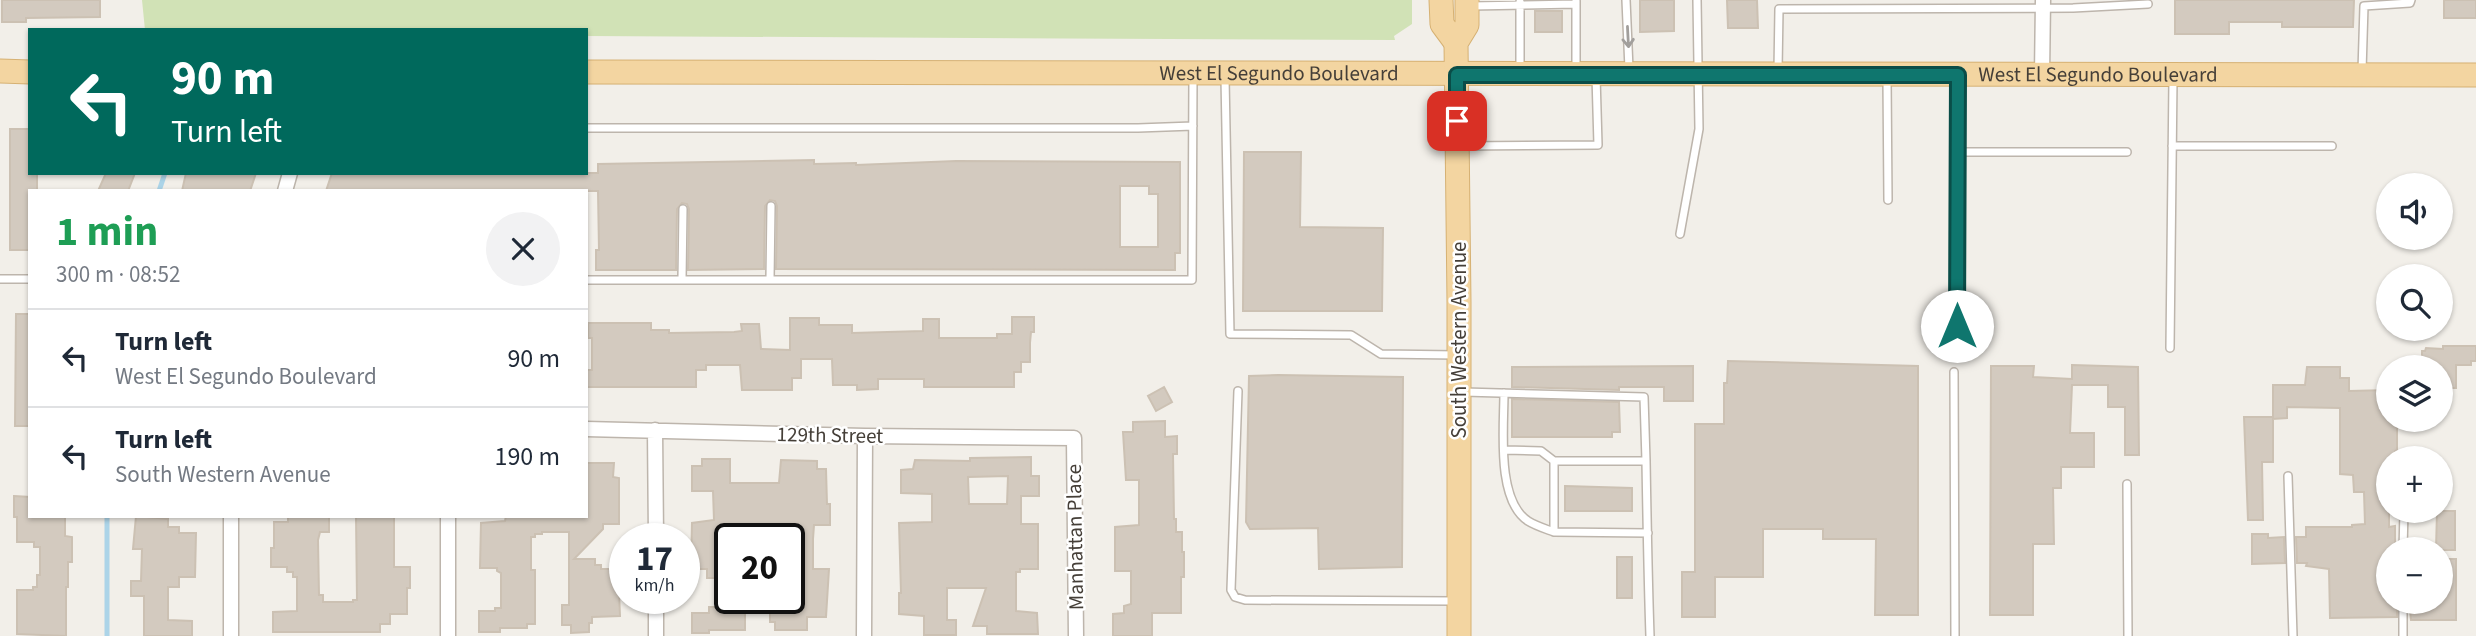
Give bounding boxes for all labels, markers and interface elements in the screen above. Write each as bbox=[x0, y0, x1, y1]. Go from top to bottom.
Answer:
one-way arrow bbox=[1621, 26, 1634, 49]
text: 90 m bbox=[171, 44, 275, 114]
icon: left bbox=[56, 56, 147, 147]
street label: West El Segundo Boulevard bbox=[1159, 58, 1399, 88]
street label: West El Segundo Boulevard bbox=[1978, 59, 2218, 90]
pin bbox=[1427, 91, 1487, 151]
icon: arrive bbox=[1438, 102, 1476, 140]
text: Turn left bbox=[171, 109, 282, 155]
map controls bbox=[2376, 173, 2453, 614]
button: sound bbox=[2376, 173, 2453, 250]
text: 1 min bbox=[56, 202, 158, 262]
button: close bbox=[486, 212, 560, 286]
street label: South Western Avenue bbox=[1444, 242, 1474, 438]
text: 300 m · 08:52 bbox=[56, 258, 180, 291]
button: search bbox=[2376, 264, 2453, 341]
position arrow bbox=[1920, 289, 1994, 363]
text: Turn left bbox=[115, 323, 212, 360]
icon: left bbox=[56, 339, 94, 377]
text: 90 m bbox=[507, 340, 560, 377]
button: layers bbox=[2376, 355, 2453, 432]
text: West El Segundo Boulevard bbox=[115, 360, 377, 393]
street label: 129th Street bbox=[776, 419, 884, 451]
text: Turn left bbox=[115, 421, 212, 458]
icon: left bbox=[56, 437, 94, 475]
text: 190 m bbox=[494, 438, 560, 475]
button: + bbox=[2376, 446, 2453, 523]
text: South Western Avenue bbox=[115, 458, 331, 491]
street label: Manhattan Place bbox=[1059, 464, 1091, 610]
speed limit sign: 20 bbox=[714, 523, 805, 614]
text: 17 bbox=[636, 534, 673, 584]
button: − bbox=[2376, 537, 2453, 614]
text: km/h bbox=[635, 573, 674, 598]

